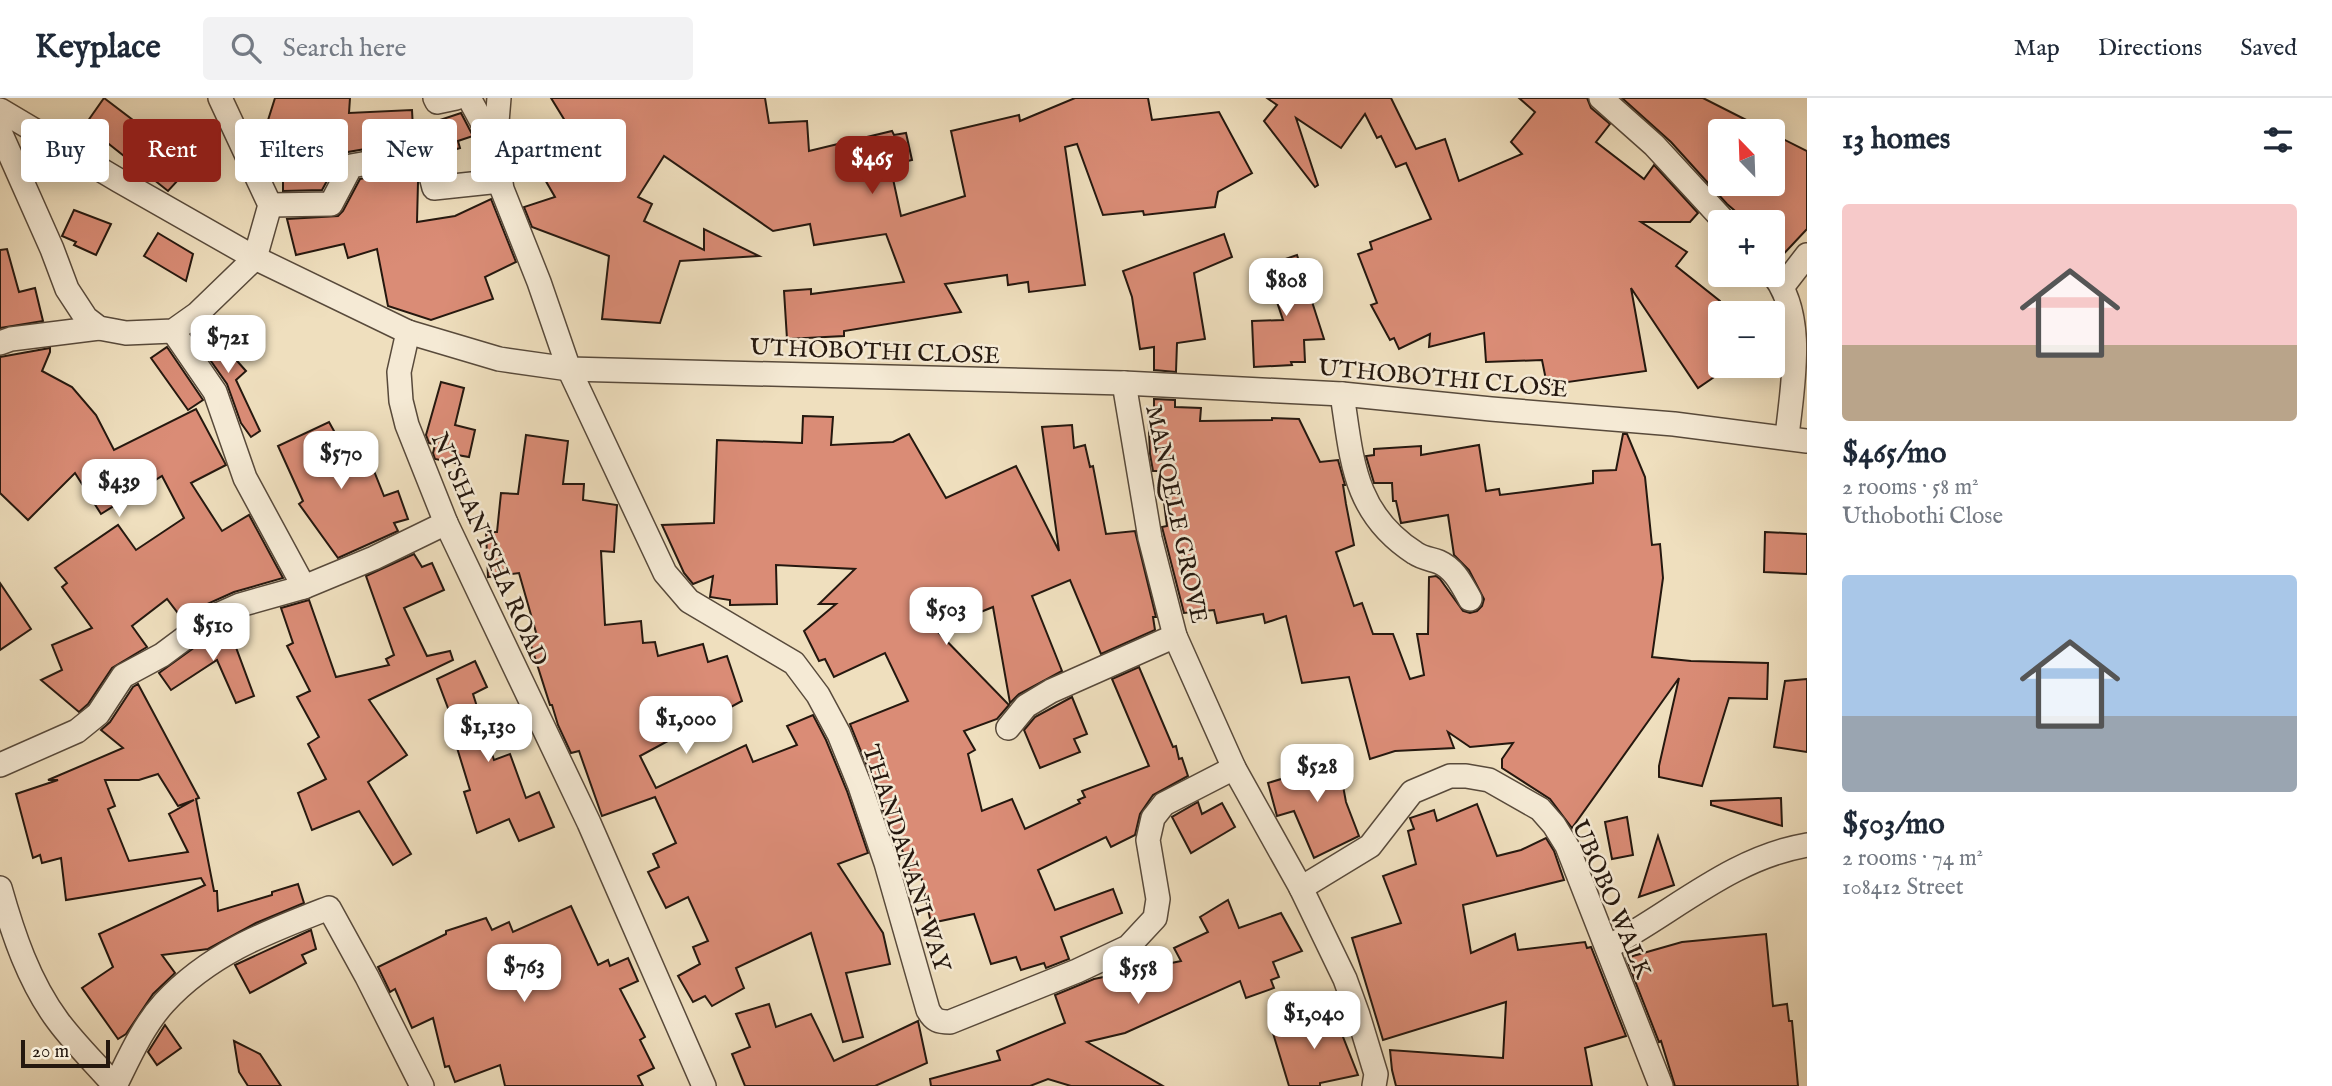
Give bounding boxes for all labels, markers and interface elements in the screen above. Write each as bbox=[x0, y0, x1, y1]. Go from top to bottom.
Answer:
search box bbox=[203, 17, 693, 80]
text: Keyplace bbox=[35, 27, 161, 69]
icon: search bbox=[227, 29, 265, 67]
text: Search here bbox=[283, 32, 407, 65]
text: Map bbox=[2014, 33, 2060, 64]
text: Directions bbox=[2098, 33, 2202, 64]
text: Saved bbox=[2240, 33, 2297, 64]
chip: Buy bbox=[21, 119, 109, 182]
chip: Rent bbox=[123, 119, 221, 182]
chip: Filters bbox=[235, 119, 348, 182]
chip: New bbox=[362, 119, 457, 182]
chip: Apartment bbox=[471, 119, 626, 182]
north arrow bbox=[1708, 119, 1785, 196]
map controls bbox=[1708, 119, 1785, 378]
text: 13 homes bbox=[1842, 121, 1950, 159]
icon: filters bbox=[2259, 121, 2297, 159]
pin: $465 bbox=[831, 136, 913, 196]
text: $465 bbox=[851, 144, 893, 173]
button: + bbox=[1708, 210, 1785, 287]
icon: home bbox=[2007, 250, 2133, 376]
pin: $808 bbox=[1245, 258, 1327, 318]
text: $808 bbox=[1265, 266, 1307, 295]
button: − bbox=[1708, 301, 1785, 378]
pin: $721 bbox=[187, 316, 269, 375]
text: $721 bbox=[207, 323, 249, 352]
street label: UTHOBOTHI CLOSE bbox=[749, 333, 1001, 372]
street label: UTHOBOTHI CLOSE bbox=[1317, 353, 1569, 406]
street label: MANQELE GROVE bbox=[1137, 402, 1214, 626]
street label: NTSHANTSHA ROAD bbox=[423, 428, 554, 671]
pin: $570 bbox=[300, 432, 382, 491]
text: $465/mo bbox=[1842, 435, 1946, 473]
text: $570 bbox=[319, 439, 363, 468]
pin: $439 bbox=[78, 460, 160, 519]
text: $439 bbox=[98, 467, 140, 496]
text: 2 rooms · 58 m² bbox=[1842, 473, 1979, 502]
text: Uthobothi Close bbox=[1842, 502, 2003, 531]
pin: $503 bbox=[905, 588, 987, 647]
text: $503 bbox=[926, 595, 966, 624]
pin: $510 bbox=[172, 603, 254, 663]
text: $510 bbox=[193, 611, 233, 640]
icon: home bbox=[2007, 621, 2133, 747]
pin: $1,000 bbox=[629, 696, 743, 756]
pin: $1,130 bbox=[431, 704, 545, 764]
text: $1,000 bbox=[655, 704, 717, 733]
text: $1,130 bbox=[460, 712, 516, 741]
street label: THANDANANI WAY bbox=[854, 741, 957, 977]
pin: $528 bbox=[1276, 744, 1358, 804]
text: $528 bbox=[1297, 752, 1337, 781]
text: $503/mo bbox=[1842, 806, 1945, 844]
street label: UBOBO WALK bbox=[1563, 816, 1658, 984]
text: 2 rooms · 74 m² bbox=[1842, 844, 1983, 873]
text: 108412 Street bbox=[1842, 873, 1964, 902]
pin: $763 bbox=[483, 944, 565, 1004]
pin: $558 bbox=[1097, 946, 1179, 1006]
text: $763 bbox=[503, 952, 545, 981]
text: $558 bbox=[1119, 954, 1157, 983]
pin: $1,040 bbox=[1257, 992, 1371, 1051]
text: $1,040 bbox=[1283, 999, 1345, 1028]
scale bar bbox=[21, 1037, 110, 1069]
text: 20 m bbox=[32, 1040, 69, 1064]

